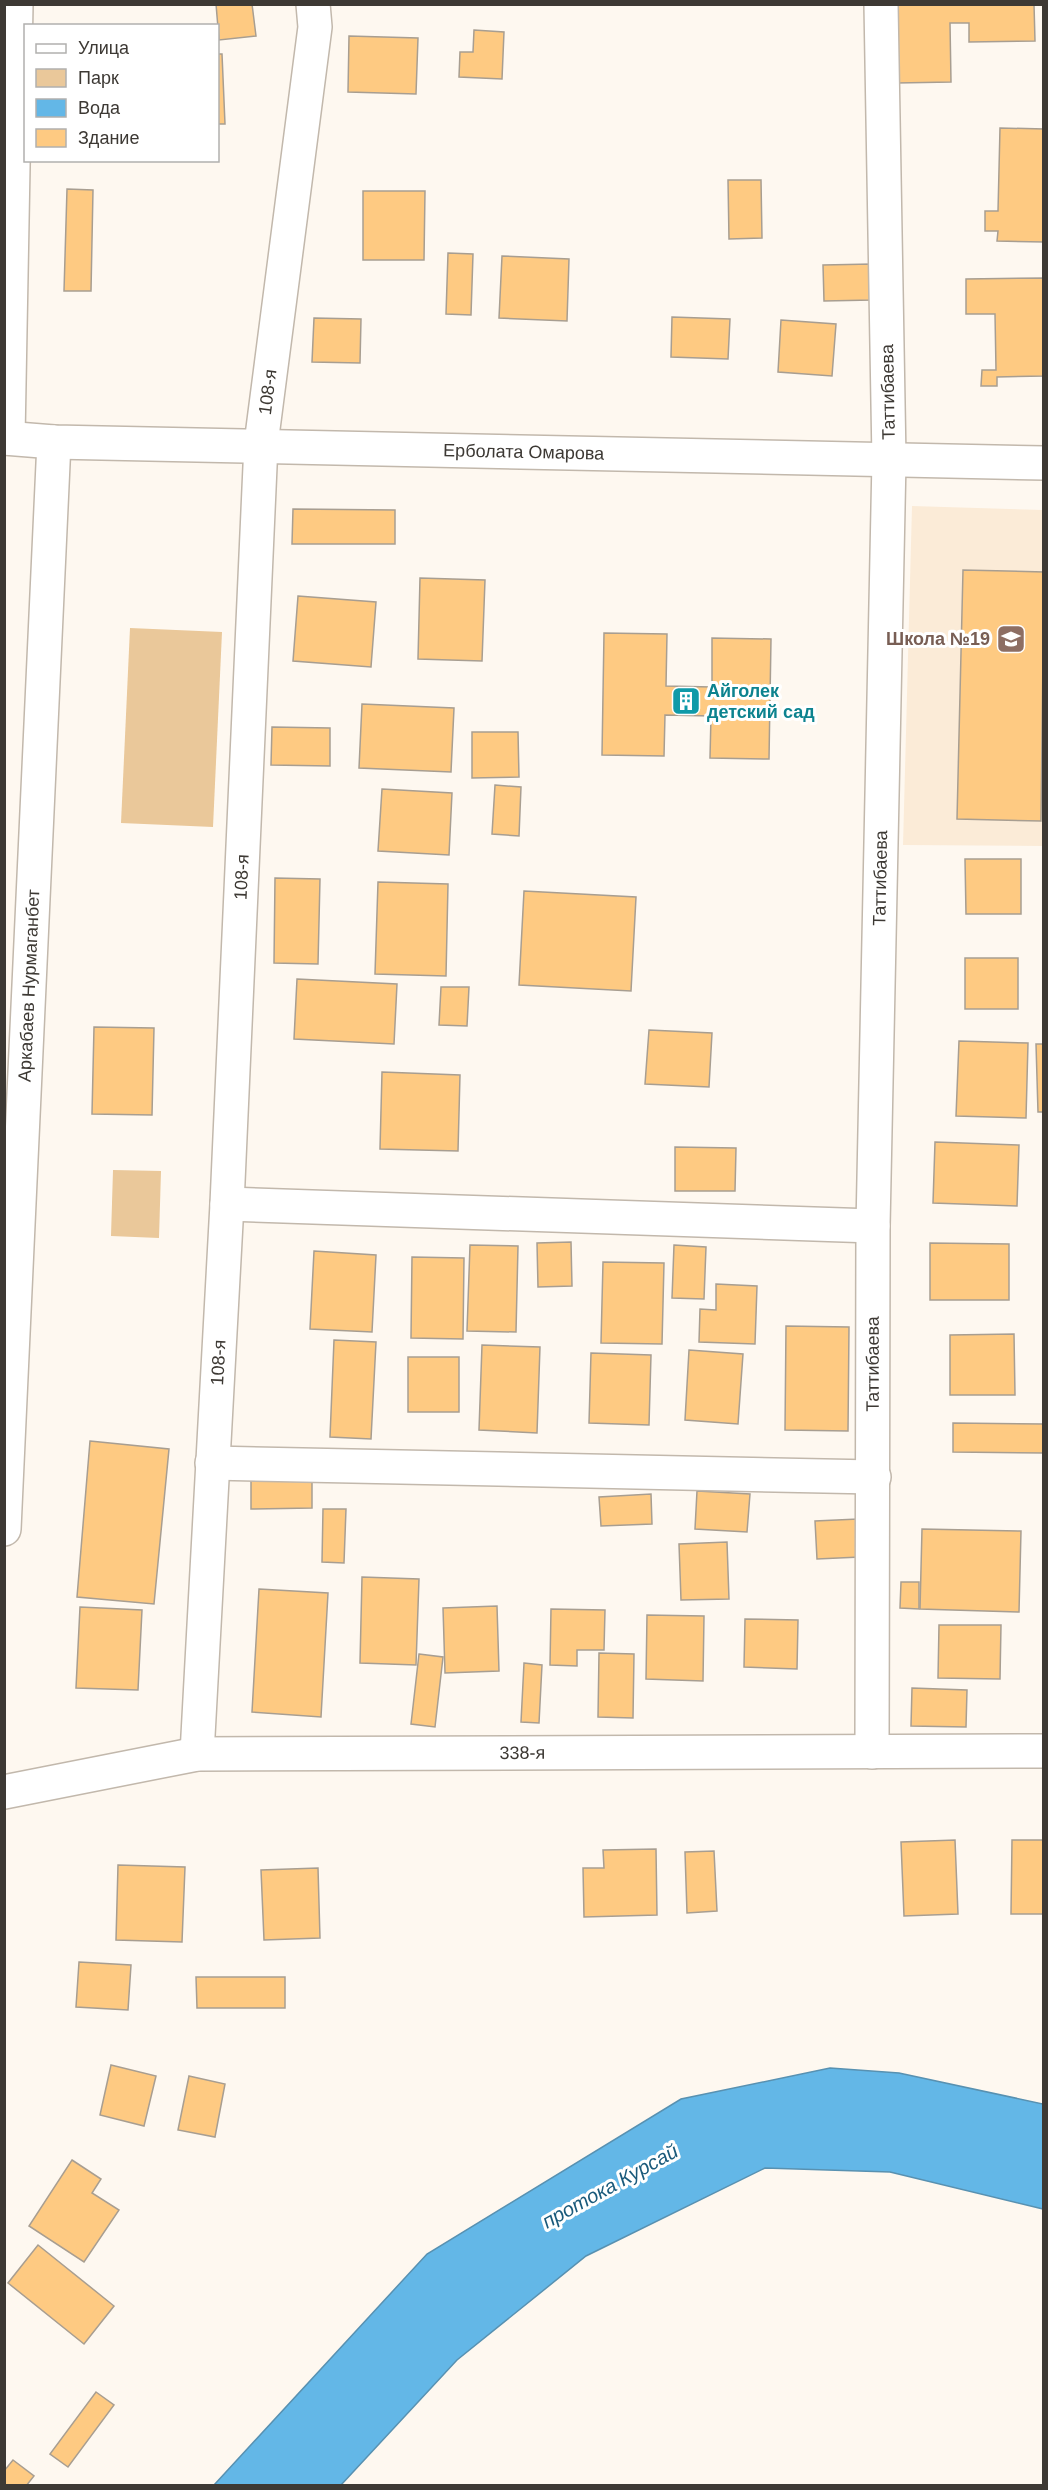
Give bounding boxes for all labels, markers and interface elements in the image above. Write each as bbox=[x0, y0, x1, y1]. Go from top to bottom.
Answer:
legend bbox=[24, 24, 219, 162]
text: Улица bbox=[78, 38, 130, 58]
text: Парк bbox=[78, 68, 119, 88]
text: Вода bbox=[78, 98, 121, 118]
text: Здание bbox=[78, 128, 139, 148]
street label: Таттибаева bbox=[877, 343, 899, 440]
street label: 108-я bbox=[255, 368, 281, 416]
street label: Ерболата Омарова bbox=[443, 440, 605, 464]
school or university icon: Школа №19 bbox=[995, 623, 1027, 655]
place label: Школа №19 bbox=[886, 629, 990, 649]
place label: Айголек детский сад bbox=[707, 681, 815, 722]
building icon: Айголек детский сад bbox=[670, 685, 702, 717]
street label: Таттибаева bbox=[869, 829, 891, 926]
street label: 108-я bbox=[231, 854, 253, 900]
street label: Аркабаев Нурмаганбет bbox=[15, 889, 43, 1082]
street label: Таттибаева bbox=[863, 1315, 883, 1412]
street label: 108-я bbox=[207, 1339, 230, 1386]
street label: 338-я bbox=[499, 1743, 545, 1763]
water label: протока Курсай bbox=[538, 2140, 682, 2232]

